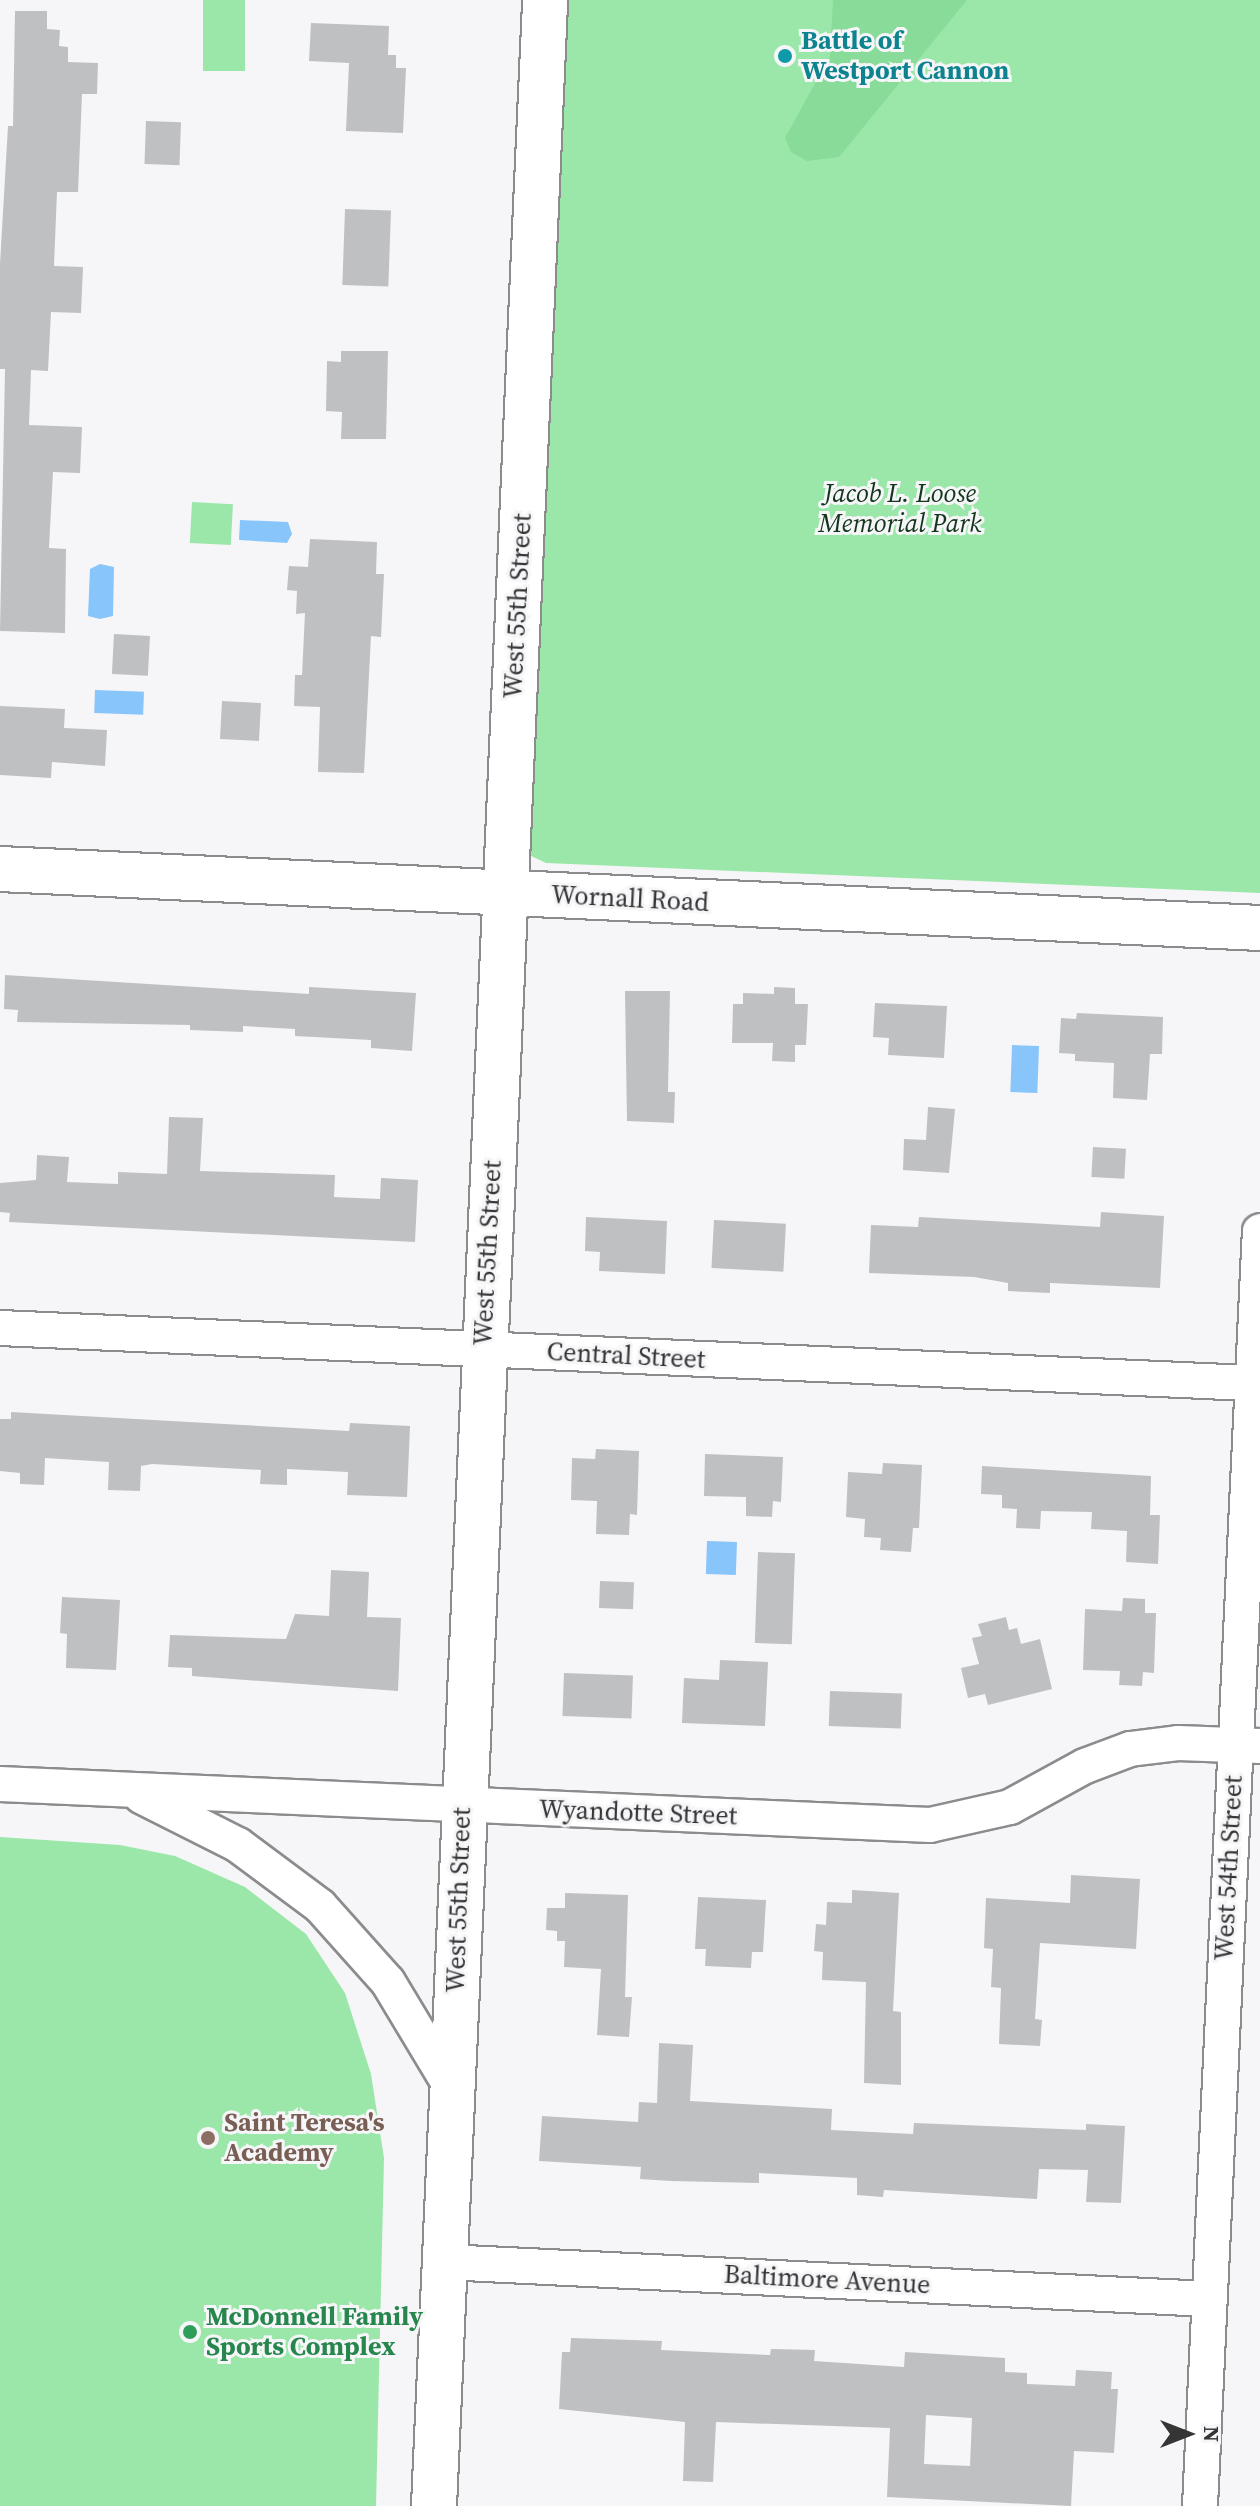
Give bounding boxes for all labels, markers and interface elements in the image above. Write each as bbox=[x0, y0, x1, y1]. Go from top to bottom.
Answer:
place label: Battle of Westport Cannon bbox=[801, 25, 1009, 86]
marker: Battle of Westport Cannon bbox=[776, 47, 794, 65]
park label: Jacob L. Loose Memorial Park bbox=[819, 478, 981, 540]
street label: West 55th Street bbox=[498, 513, 538, 699]
street label: Wornall Road bbox=[550, 879, 710, 919]
street label: West 55th Street bbox=[468, 1160, 508, 1346]
street label: Central Street bbox=[546, 1336, 706, 1376]
street label: West 54th Street bbox=[1209, 1775, 1249, 1961]
street label: Wyandotte Street bbox=[538, 1794, 738, 1832]
street label: West 55th Street bbox=[440, 1807, 478, 1993]
place label: Saint Teresa's Academy bbox=[224, 2107, 385, 2168]
marker: Saint Teresa's Academy bbox=[199, 2129, 217, 2147]
street label: Baltimore Avenue bbox=[723, 2259, 931, 2301]
place label: McDonnell Family Sports Complex bbox=[206, 2301, 423, 2362]
marker: McDonnell Family Sports Complex bbox=[181, 2323, 199, 2341]
north arrow bbox=[1148, 2394, 1228, 2474]
text: N bbox=[1197, 2426, 1227, 2442]

